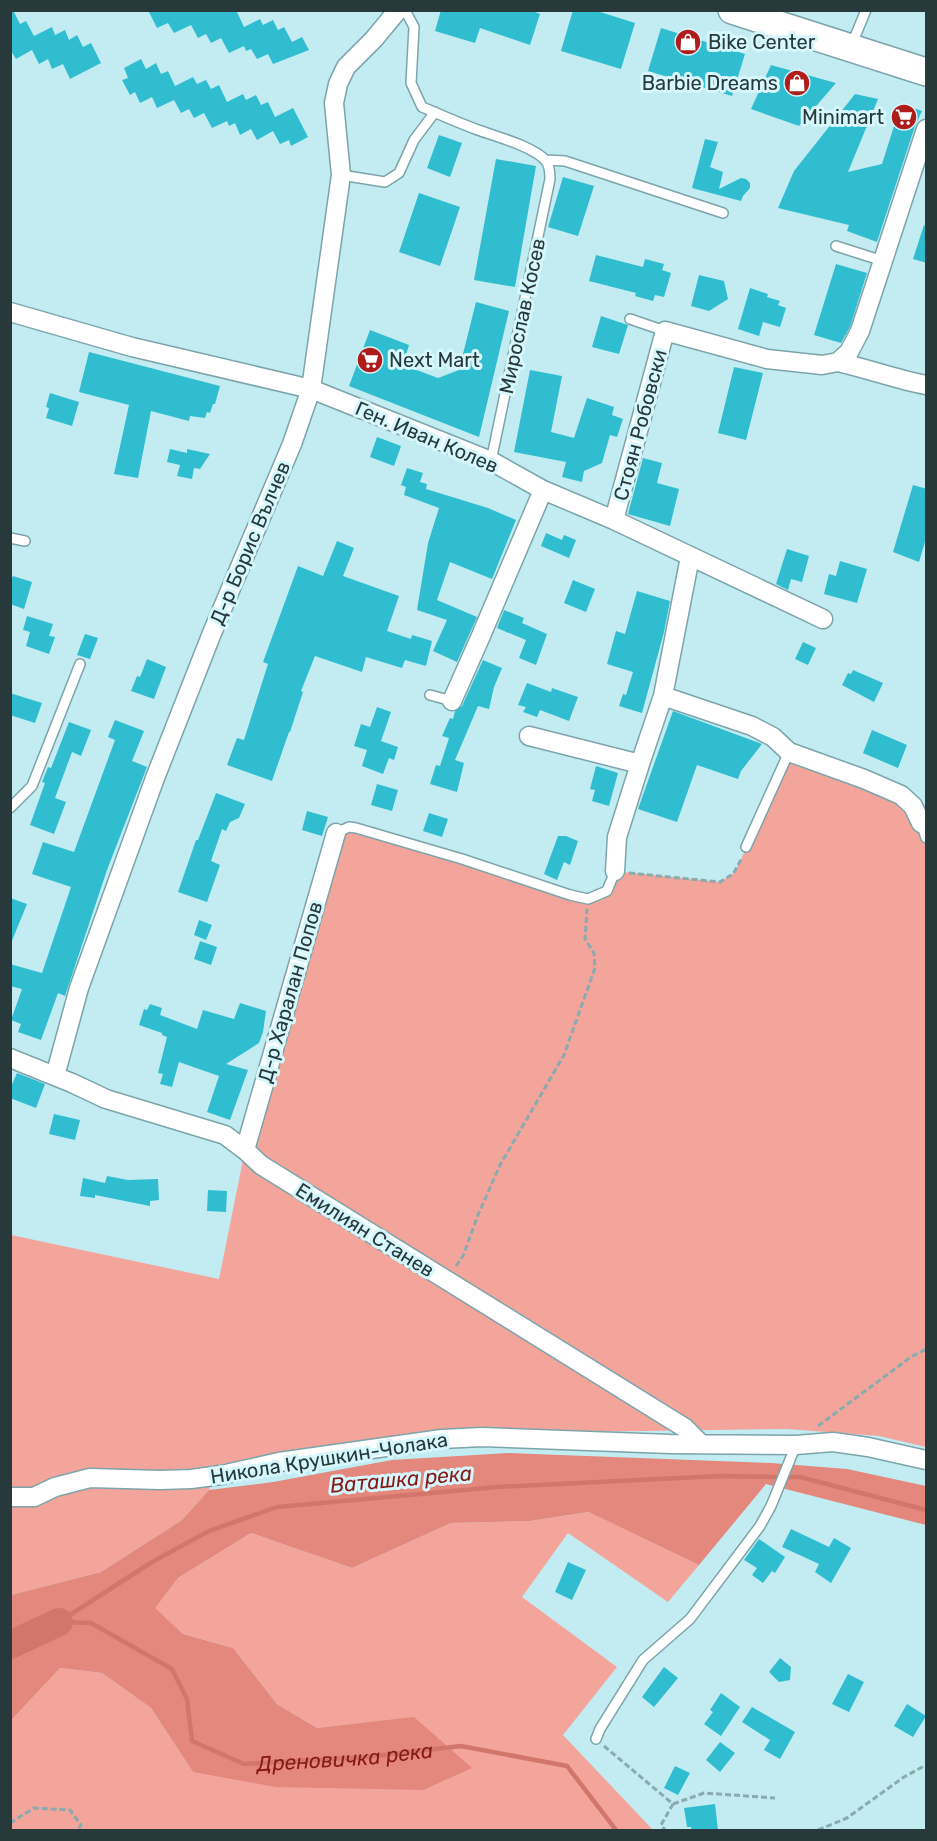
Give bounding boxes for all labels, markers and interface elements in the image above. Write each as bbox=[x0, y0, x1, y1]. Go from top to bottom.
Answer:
shop icon: Bike Center bbox=[673, 27, 703, 57]
place label: Bike Center bbox=[708, 30, 816, 54]
shop icon: Barbie Dreams bbox=[782, 68, 812, 98]
place label: Barbie Dreams bbox=[642, 71, 778, 95]
supermarket icon: Minimart bbox=[889, 102, 919, 132]
place label: Minimart bbox=[802, 105, 884, 129]
street label: Мирослав Косев bbox=[494, 236, 550, 396]
supermarket icon: Next Mart bbox=[355, 345, 385, 375]
street label: Стоян Робовски bbox=[608, 347, 672, 503]
place label: Next Mart bbox=[389, 348, 480, 372]
street label: Ген. Иван Колев bbox=[352, 396, 502, 478]
street label: Д-р Борис Вълчев bbox=[205, 458, 295, 628]
street label: Д-р Харалан Попов bbox=[253, 899, 327, 1085]
street label: Емилиян Станев bbox=[291, 1178, 439, 1282]
street label: Никола Крушкин-Чолака bbox=[209, 1427, 449, 1489]
water label: Ваташка река bbox=[329, 1460, 473, 1498]
water label: Дреновичка река bbox=[254, 1737, 434, 1776]

